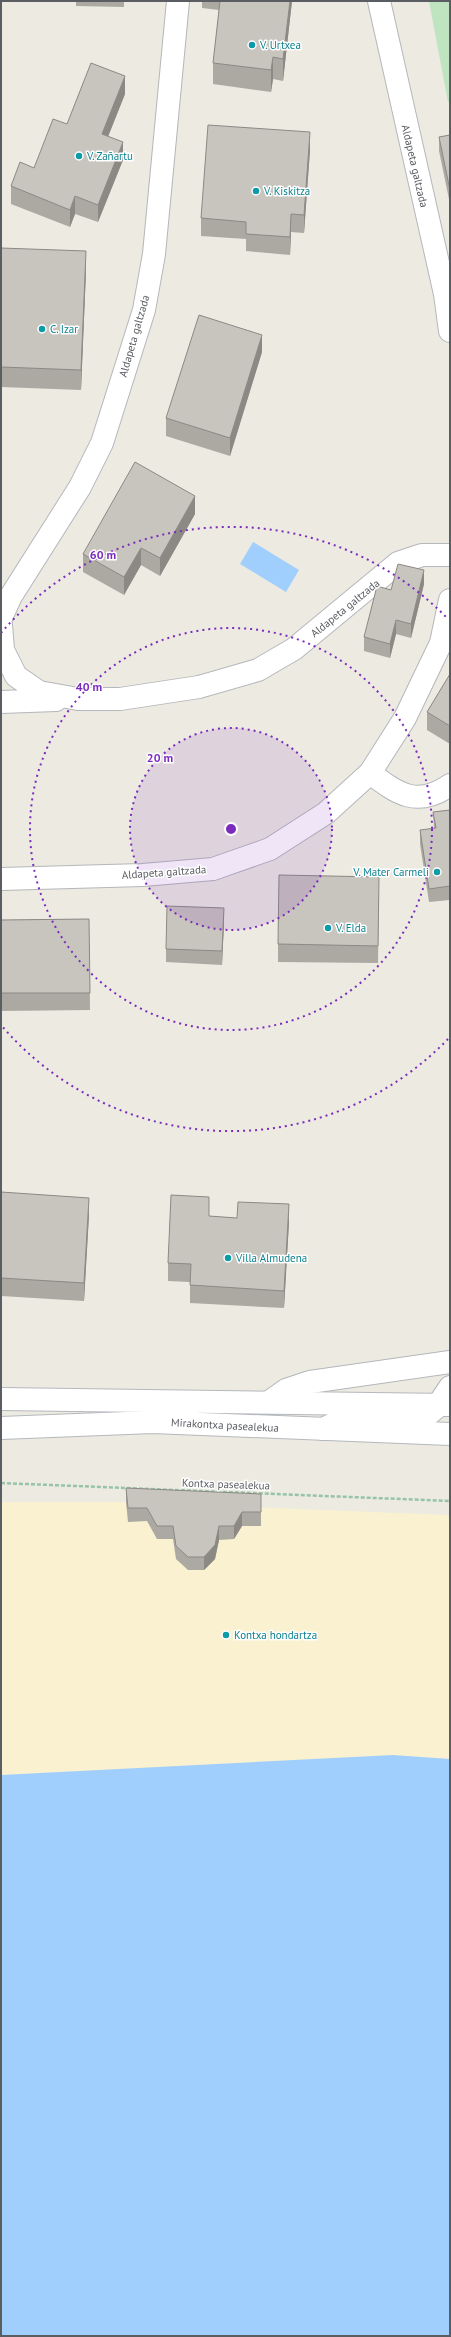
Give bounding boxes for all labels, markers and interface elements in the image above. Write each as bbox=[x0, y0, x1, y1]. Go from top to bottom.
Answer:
place label: V. Urtxea bbox=[259, 38, 301, 52]
marker: V. Urtxea bbox=[247, 40, 257, 50]
street label: Aldapeta galtzada bbox=[399, 123, 431, 209]
place label: V. Zañartu bbox=[86, 149, 133, 163]
marker: V. Zañartu bbox=[74, 151, 84, 161]
place label: V. Kiskitza bbox=[263, 184, 310, 198]
marker: V. Kiskitza bbox=[251, 186, 261, 196]
street label: Aldapeta galtzada bbox=[116, 293, 152, 379]
place label: C. Izar bbox=[50, 322, 78, 336]
marker: C. Izar bbox=[37, 324, 47, 334]
text: 60 m bbox=[90, 547, 116, 562]
street label: Aldapeta galtzada bbox=[308, 576, 382, 640]
text: 40 m bbox=[76, 679, 102, 694]
text: 20 m bbox=[147, 750, 173, 765]
centre of rings bbox=[224, 822, 238, 836]
street label: Aldapeta galtzada bbox=[121, 862, 207, 882]
place label: V. Mater Carmeli bbox=[352, 865, 429, 879]
marker: V. Mater Carmeli bbox=[432, 867, 442, 877]
place label: V. Elda bbox=[335, 921, 366, 935]
marker: V. Elda bbox=[323, 923, 333, 933]
place label: Villa Almudena bbox=[235, 1251, 307, 1265]
marker: Villa Almudena bbox=[223, 1253, 233, 1263]
street label: Mirakontxa pasealekua bbox=[171, 1415, 279, 1435]
street label: Kontxa pasealekua bbox=[182, 1475, 270, 1493]
place label: Kontxa hondartza bbox=[234, 1628, 317, 1642]
marker: Kontxa hondartza bbox=[221, 1630, 231, 1640]

